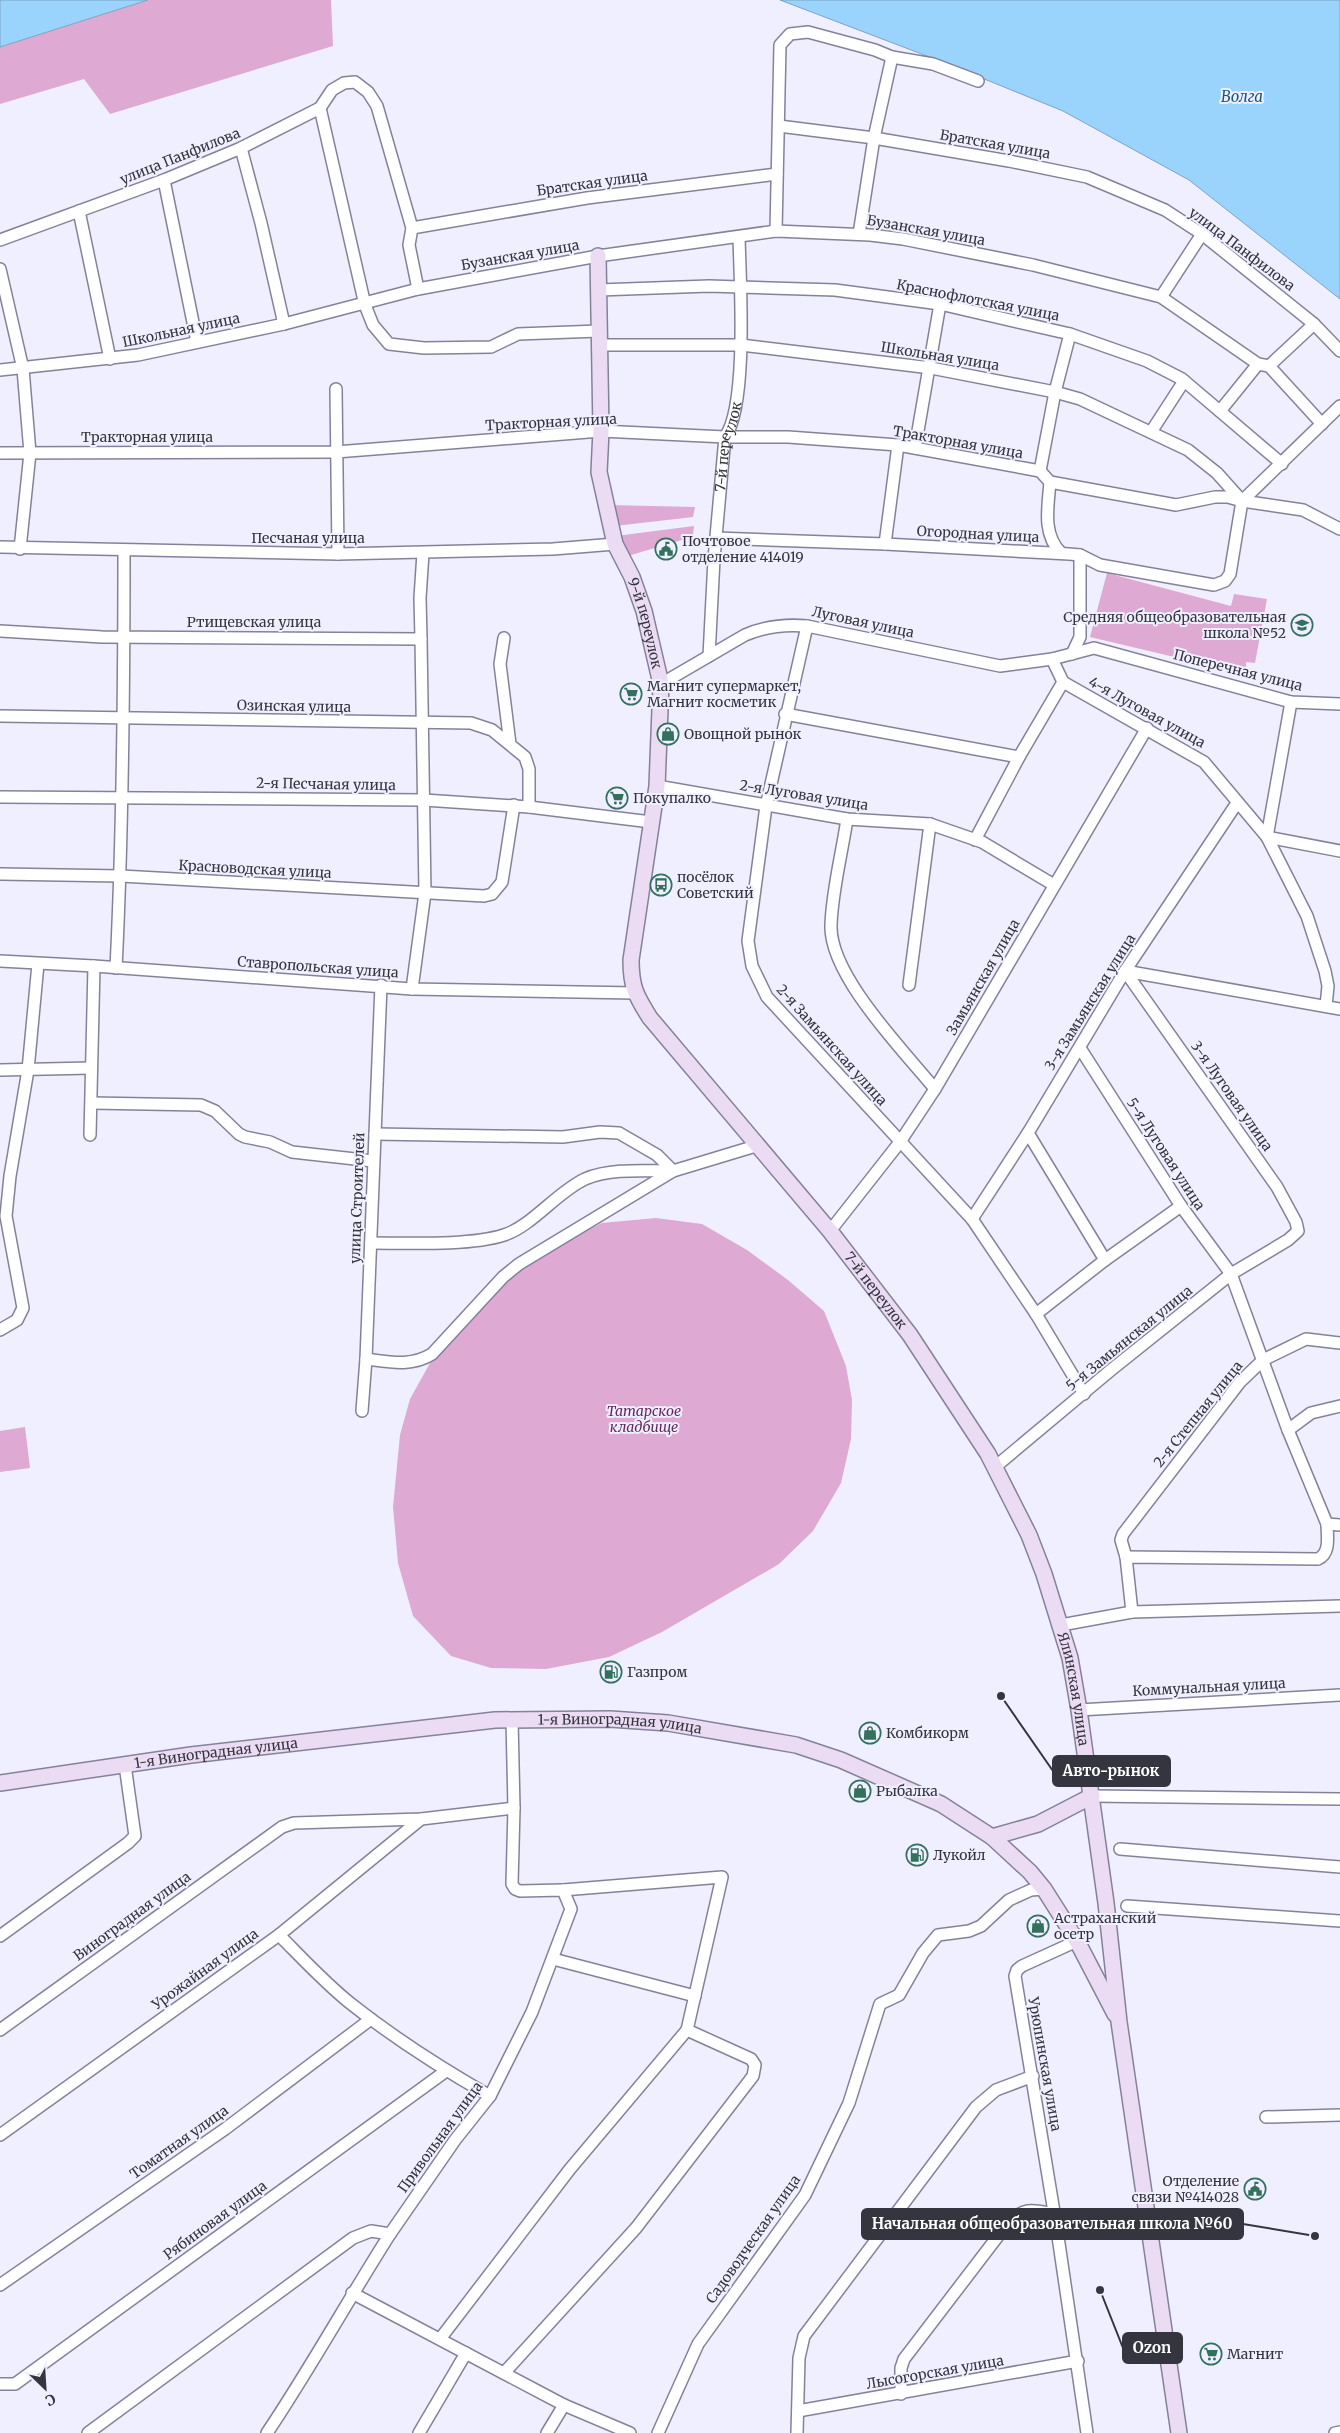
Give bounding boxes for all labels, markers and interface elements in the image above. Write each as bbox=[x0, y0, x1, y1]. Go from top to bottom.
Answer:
water label: Волга bbox=[1221, 87, 1263, 106]
street label: улица Панфилова bbox=[117, 123, 243, 188]
street label: Братская улица bbox=[938, 125, 1052, 163]
street label: Братская улица bbox=[535, 166, 649, 200]
street label: улица Панфилова bbox=[1185, 203, 1299, 295]
street label: Бузанская улица bbox=[865, 211, 987, 249]
street label: Бузанская улица bbox=[459, 236, 581, 274]
street label: Краснофлотская улица bbox=[895, 275, 1062, 325]
street label: Школьная улица bbox=[121, 309, 242, 351]
street label: Школьная улица bbox=[879, 338, 1001, 374]
street label: 7-й переулок bbox=[711, 400, 745, 493]
street label: Тракторная улица bbox=[485, 410, 618, 434]
street label: Тракторная улица bbox=[892, 422, 1025, 462]
street label: Тракторная улица bbox=[81, 428, 213, 446]
street label: Огородная улица bbox=[916, 522, 1040, 546]
street label: Песчаная улица bbox=[251, 529, 365, 547]
place label: Почтовое отделение 414019 bbox=[682, 532, 804, 566]
public building icon: Почтовое отделение 414019 bbox=[654, 537, 678, 561]
street label: 9-й переулок bbox=[624, 575, 666, 671]
street label: Луговая улица bbox=[810, 602, 916, 642]
place label: Средняя общеобразовательная школа №52 bbox=[1063, 608, 1286, 642]
street label: Ртищевская улица bbox=[187, 613, 322, 631]
school or university icon: Средняя общеобразовательная школа №52 bbox=[1290, 613, 1314, 637]
street label: Поперечная улица bbox=[1172, 645, 1305, 695]
street label: 4-я Луговая улица bbox=[1085, 672, 1209, 752]
place label: Магнит супермаркет, Магнит косметик bbox=[647, 677, 801, 711]
supermarket icon: Магнит супермаркет, Магнит косметик bbox=[619, 682, 643, 706]
street label: Озинская улица bbox=[237, 696, 352, 716]
shop icon: Овощной рынок bbox=[656, 722, 680, 746]
place label: Овощной рынок bbox=[684, 725, 802, 743]
street label: 2-я Песчаная улица bbox=[256, 774, 396, 794]
street label: 2-я Луговая улица bbox=[738, 776, 870, 814]
supermarket icon: Покупалко bbox=[605, 786, 629, 810]
place label: Покупалко bbox=[633, 789, 711, 807]
street label: Красноводская улица bbox=[178, 856, 333, 882]
place label: посёлок Советский bbox=[677, 868, 754, 902]
bus stop icon: посёлок Советский bbox=[649, 873, 673, 897]
street label: Замьянская улица bbox=[942, 915, 1024, 1038]
street label: 3-я Замьянская улица bbox=[1041, 930, 1140, 1073]
street label: Ставропольская улица bbox=[237, 952, 400, 982]
street label: 2-я Замьянская улица bbox=[773, 981, 892, 1110]
street label: 3-я Луговая улица bbox=[1187, 1038, 1277, 1155]
street label: 5-я Луговая улица bbox=[1123, 1094, 1209, 1214]
street label: улица Строителей bbox=[346, 1132, 368, 1264]
street label: 7-й переулок bbox=[840, 1248, 911, 1333]
street label: 5-я Замьянская улица bbox=[1062, 1281, 1196, 1395]
street label: 2-я Степная улица bbox=[1150, 1357, 1247, 1471]
park label: Татарское кладбище bbox=[607, 1402, 681, 1436]
street label: Ялинская улица bbox=[1053, 1630, 1093, 1747]
fuel station icon: Газпром bbox=[599, 1660, 623, 1684]
place label: Газпром bbox=[627, 1663, 688, 1681]
street label: Коммунальная улица bbox=[1132, 1674, 1287, 1700]
street label: 1-я Виноградная улица bbox=[538, 1710, 704, 1738]
shop icon: Комбикорм bbox=[858, 1721, 882, 1745]
place label: Комбикорм bbox=[886, 1724, 970, 1742]
street label: 1-я Виноградная улица bbox=[133, 1734, 299, 1772]
callout: Авто-рынок bbox=[1053, 1756, 1170, 1786]
text: Авто-рынок bbox=[1061, 1761, 1160, 1780]
shop icon: Рыбалка bbox=[848, 1779, 872, 1803]
place label: Рыбалка bbox=[876, 1782, 938, 1800]
fuel station icon: Лукойл bbox=[905, 1843, 929, 1867]
place label: Лукойл bbox=[933, 1846, 986, 1864]
street label: Виноградная улица bbox=[70, 1867, 195, 1965]
place label: Астраханский осетр bbox=[1053, 1909, 1157, 1943]
shop icon: Астраханский осетр bbox=[1026, 1914, 1050, 1938]
street label: Урожайная улица bbox=[148, 1924, 262, 2014]
street label: Урюпинская улица bbox=[1024, 1994, 1066, 2133]
street label: Привольная улица bbox=[394, 2077, 487, 2196]
street label: Томатная улица bbox=[126, 2101, 232, 2183]
street label: Садоводческая улица bbox=[702, 2171, 804, 2307]
place label: Отделение связи №414028 bbox=[1132, 2172, 1239, 2206]
street label: Рябиновая улица bbox=[160, 2176, 271, 2264]
public building icon: Отделение связи №414028 bbox=[1243, 2177, 1267, 2201]
callout: Начальная общеобразовательная школа №60 bbox=[862, 2209, 1243, 2239]
text: Начальная общеобразовательная школа №60 bbox=[872, 2214, 1232, 2233]
callout: Ozon bbox=[1123, 2333, 1182, 2363]
text: Ozon bbox=[1133, 2338, 1171, 2357]
supermarket icon: Магнит bbox=[1199, 2342, 1223, 2366]
place label: Магнит bbox=[1227, 2345, 1284, 2363]
street label: Лысогорская улица bbox=[865, 2351, 1006, 2393]
north arrow bbox=[20, 2363, 70, 2413]
text: С bbox=[42, 2390, 59, 2410]

